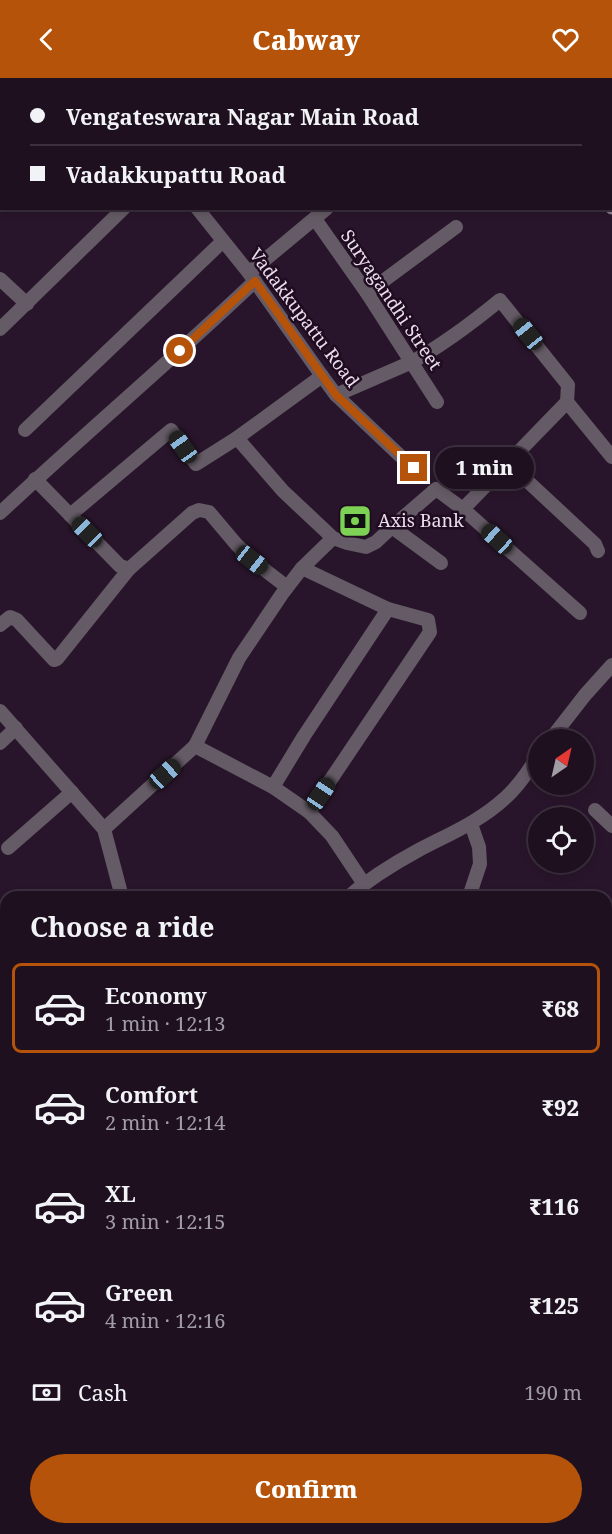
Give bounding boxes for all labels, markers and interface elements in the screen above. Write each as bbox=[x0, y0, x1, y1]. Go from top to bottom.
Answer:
text: Cabway bbox=[252, 21, 360, 58]
icon: back bbox=[30, 23, 63, 56]
icon: heart bbox=[549, 23, 582, 56]
text: Vengateswara Nagar Main Road bbox=[66, 101, 419, 131]
text: Vadakkupattu Road bbox=[66, 159, 286, 189]
street label: Suryagandhi Street bbox=[336, 225, 448, 374]
street label: Vadakkupattu Road bbox=[245, 243, 365, 392]
car bbox=[510, 314, 546, 354]
route start bbox=[166, 337, 193, 364]
car bbox=[165, 427, 201, 467]
callout: 1 min bbox=[435, 447, 534, 489]
route end bbox=[400, 454, 427, 481]
text: 1 min bbox=[456, 454, 513, 481]
bank icon: Axis Bank bbox=[337, 503, 373, 539]
place label: Axis Bank bbox=[378, 508, 464, 532]
car bbox=[68, 513, 106, 551]
car bbox=[478, 520, 516, 558]
car bbox=[232, 542, 272, 578]
north arrow bbox=[528, 729, 594, 795]
map controls bbox=[528, 729, 594, 873]
car bbox=[146, 755, 184, 793]
car bbox=[303, 774, 339, 814]
button: locate bbox=[528, 807, 594, 873]
text: Choose a ride bbox=[30, 908, 215, 945]
text: Economy bbox=[105, 980, 207, 1010]
icon: car bbox=[33, 981, 87, 1035]
text: ₹68 bbox=[542, 993, 579, 1023]
text: 1 min · 12:13 bbox=[105, 1010, 225, 1037]
text: Comfort bbox=[105, 1079, 198, 1109]
icon: car bbox=[33, 1080, 87, 1134]
text: ₹92 bbox=[542, 1092, 579, 1122]
text: 2 min · 12:14 bbox=[105, 1109, 225, 1136]
text: XL bbox=[105, 1178, 136, 1208]
icon: car bbox=[33, 1179, 87, 1233]
text: ₹116 bbox=[529, 1191, 579, 1221]
text: 3 min · 12:15 bbox=[105, 1208, 225, 1235]
text: Green bbox=[105, 1277, 173, 1307]
icon: car bbox=[33, 1278, 87, 1332]
text: ₹125 bbox=[529, 1290, 579, 1320]
text: 4 min · 12:16 bbox=[105, 1307, 225, 1334]
icon: cash bbox=[30, 1376, 63, 1409]
text: Cash bbox=[78, 1377, 128, 1407]
text: 190 m bbox=[524, 1379, 582, 1406]
button: Confirm bbox=[30, 1454, 582, 1523]

